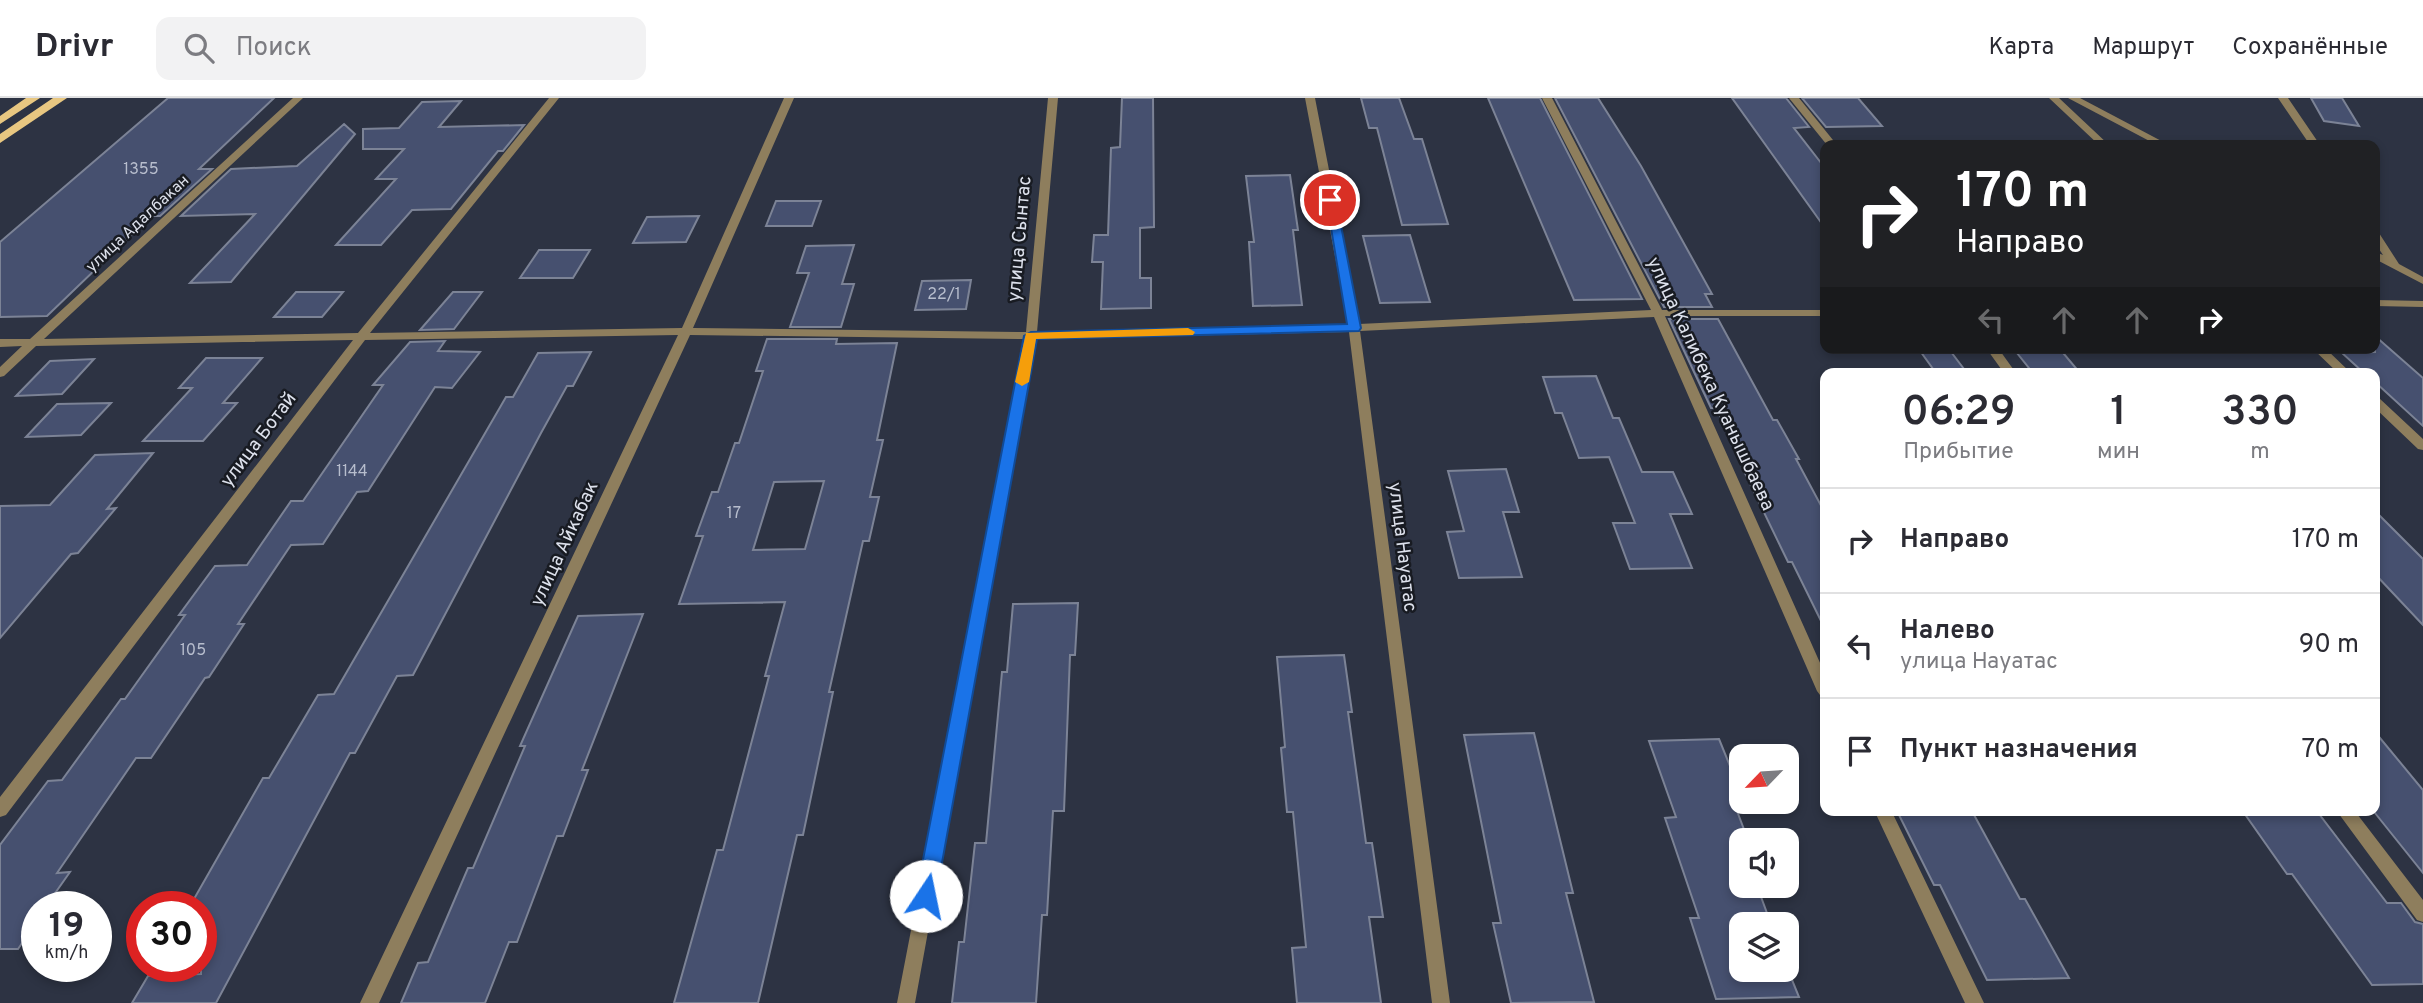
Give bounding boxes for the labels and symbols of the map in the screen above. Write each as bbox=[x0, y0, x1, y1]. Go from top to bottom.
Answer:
house number: 1355 bbox=[123, 160, 159, 180]
pin bbox=[1300, 170, 1360, 230]
street label: улица Адалбакан bbox=[82, 171, 194, 277]
street label: улица Сынтас bbox=[1003, 175, 1037, 303]
street label: улица Калибека Куанышбаева bbox=[1641, 253, 1779, 515]
house number: 22/1 bbox=[927, 285, 961, 305]
street label: улица Ботай bbox=[216, 388, 302, 492]
house number: 1144 bbox=[336, 462, 368, 482]
street label: улица Айкабак bbox=[526, 477, 605, 610]
street label: улица Науатас bbox=[1382, 481, 1422, 613]
house number: 17 bbox=[727, 504, 741, 524]
house number: 105 bbox=[180, 641, 206, 661]
north arrow bbox=[1729, 744, 1799, 814]
position arrow bbox=[889, 859, 963, 933]
speed limit sign: 30 bbox=[126, 891, 217, 982]

